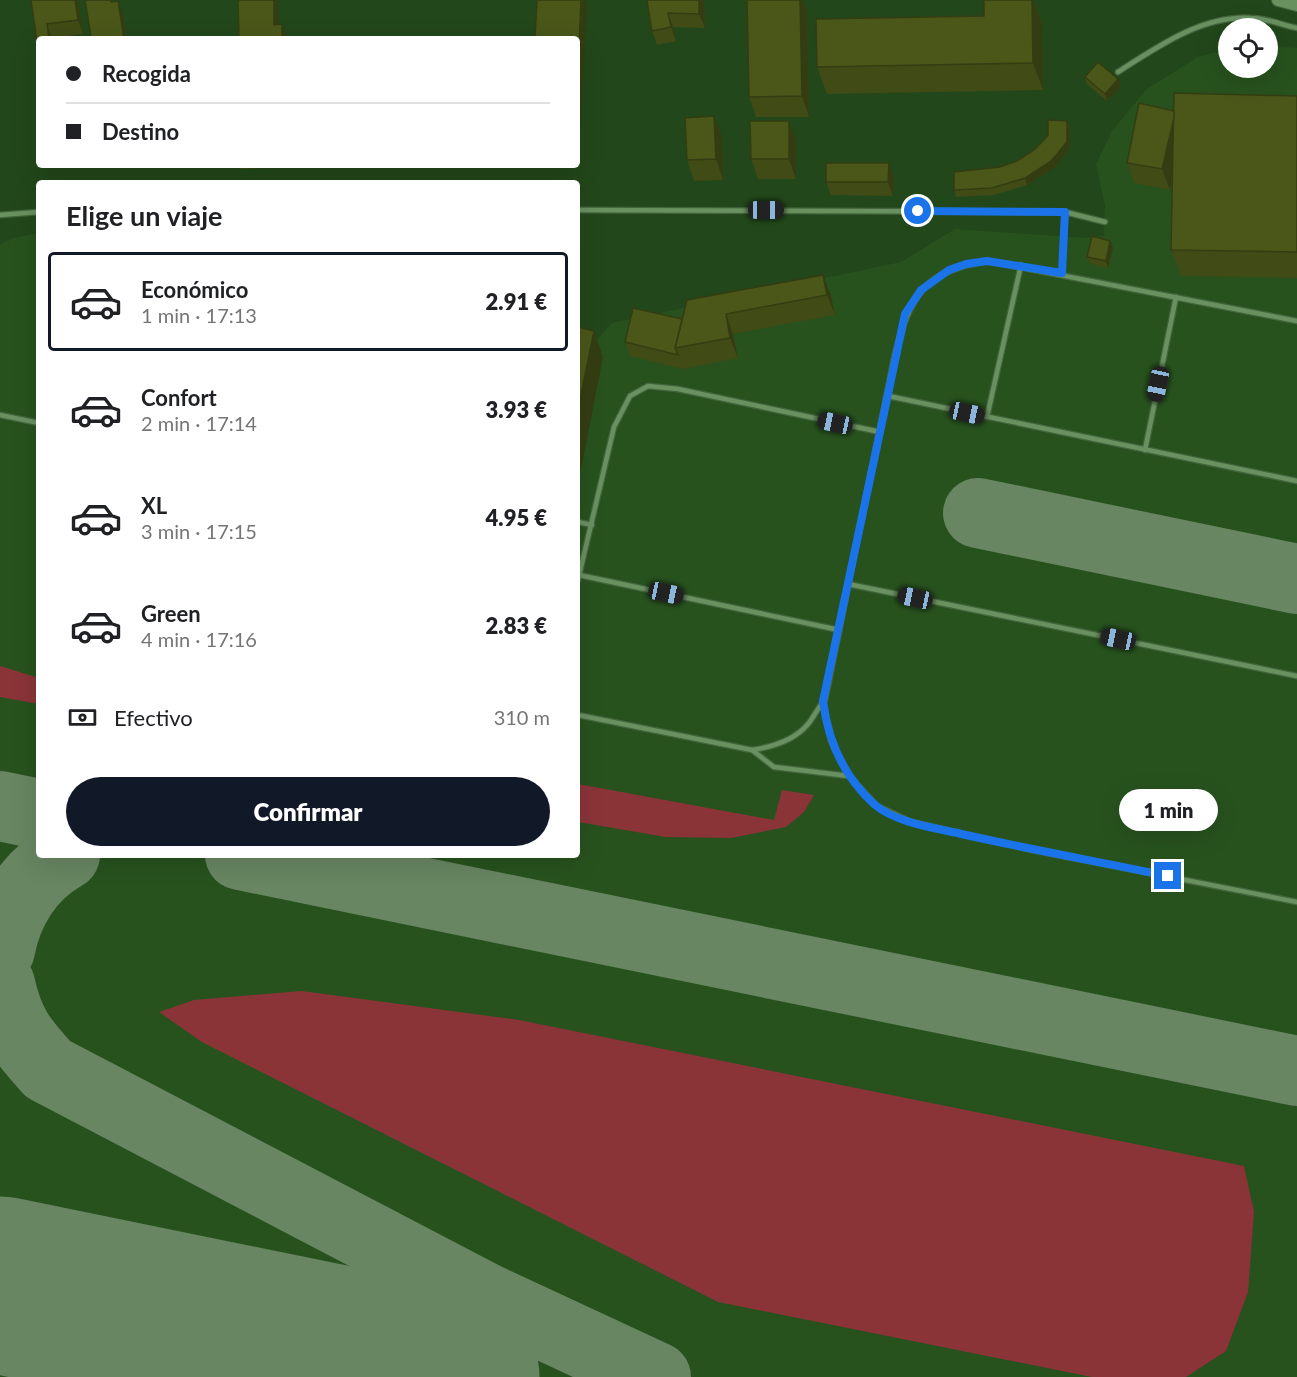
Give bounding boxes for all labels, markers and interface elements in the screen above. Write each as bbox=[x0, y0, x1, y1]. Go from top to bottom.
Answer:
map controls bbox=[1218, 18, 1278, 78]
button: locate bbox=[1218, 18, 1278, 78]
text: Recogida bbox=[102, 60, 191, 87]
text: Destino bbox=[102, 118, 179, 145]
route start bbox=[904, 197, 931, 224]
text: Elige un viaje bbox=[66, 199, 223, 232]
car bbox=[748, 201, 784, 219]
icon: car bbox=[69, 275, 123, 329]
text: Económico bbox=[141, 276, 248, 303]
text: 2.91 € bbox=[486, 288, 547, 315]
text: 1 min · 17:13 bbox=[141, 303, 257, 327]
car bbox=[1145, 365, 1171, 403]
icon: car bbox=[69, 383, 123, 437]
text: Confort bbox=[141, 384, 217, 411]
text: 3.93 € bbox=[486, 396, 547, 423]
car bbox=[948, 400, 986, 426]
car bbox=[816, 410, 854, 436]
text: 2 min · 17:14 bbox=[141, 411, 257, 435]
icon: car bbox=[69, 491, 123, 545]
text: XL bbox=[141, 492, 167, 519]
text: 4.95 € bbox=[486, 504, 547, 531]
text: 3 min · 17:15 bbox=[141, 519, 257, 543]
car bbox=[647, 580, 685, 606]
car bbox=[896, 585, 934, 611]
icon: car bbox=[69, 599, 123, 653]
text: Green bbox=[141, 600, 201, 627]
text: 2.83 € bbox=[486, 612, 547, 639]
car bbox=[1099, 626, 1137, 652]
text: 4 min · 17:16 bbox=[141, 627, 257, 651]
icon: cash bbox=[66, 701, 99, 734]
text: Efectivo bbox=[114, 704, 193, 731]
text: 310 m bbox=[494, 705, 550, 729]
button: Confirmar bbox=[66, 777, 550, 846]
callout: 1 min bbox=[1118, 789, 1218, 831]
text: 1 min bbox=[1144, 798, 1193, 822]
route end bbox=[1154, 862, 1181, 889]

